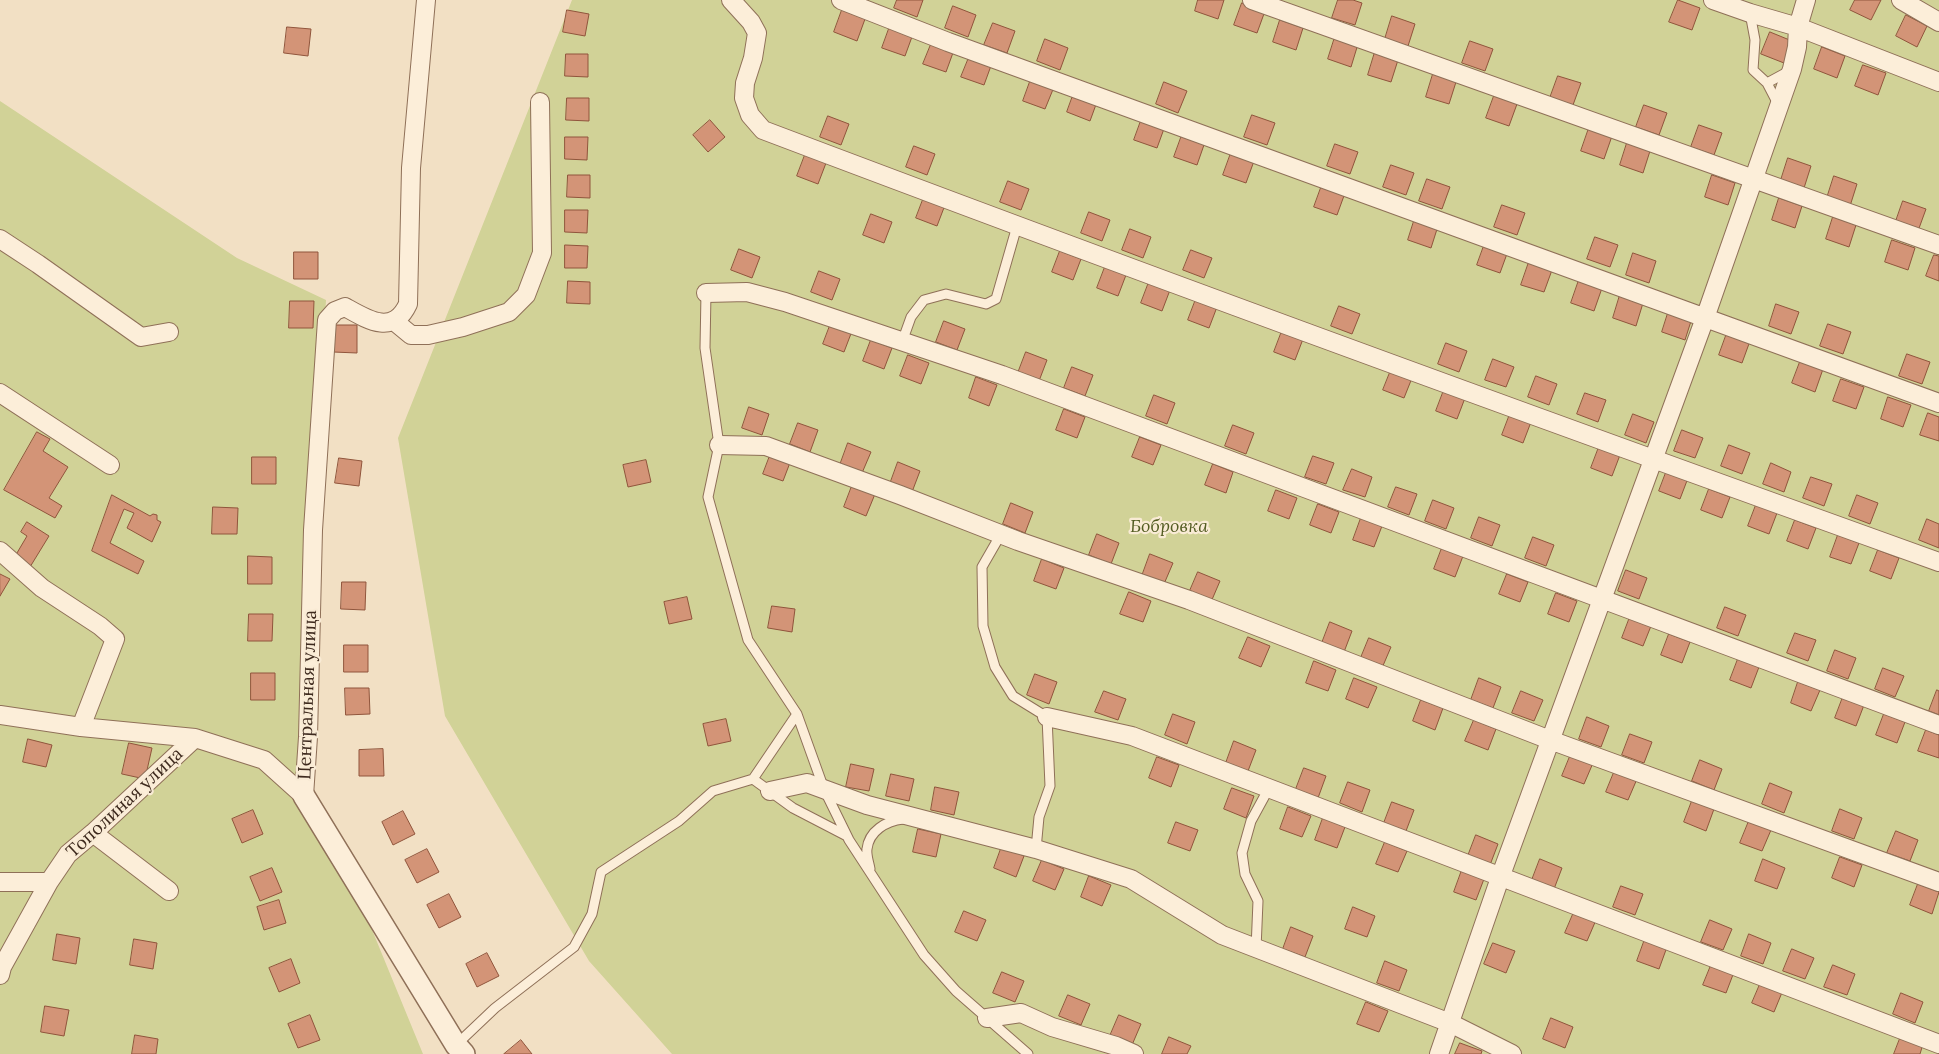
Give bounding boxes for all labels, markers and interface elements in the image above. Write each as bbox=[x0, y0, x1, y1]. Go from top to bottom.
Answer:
park label: Бобровка bbox=[1130, 516, 1208, 538]
street label: Центральная улица bbox=[294, 610, 322, 780]
street label: Тополиная улица bbox=[62, 743, 188, 863]

